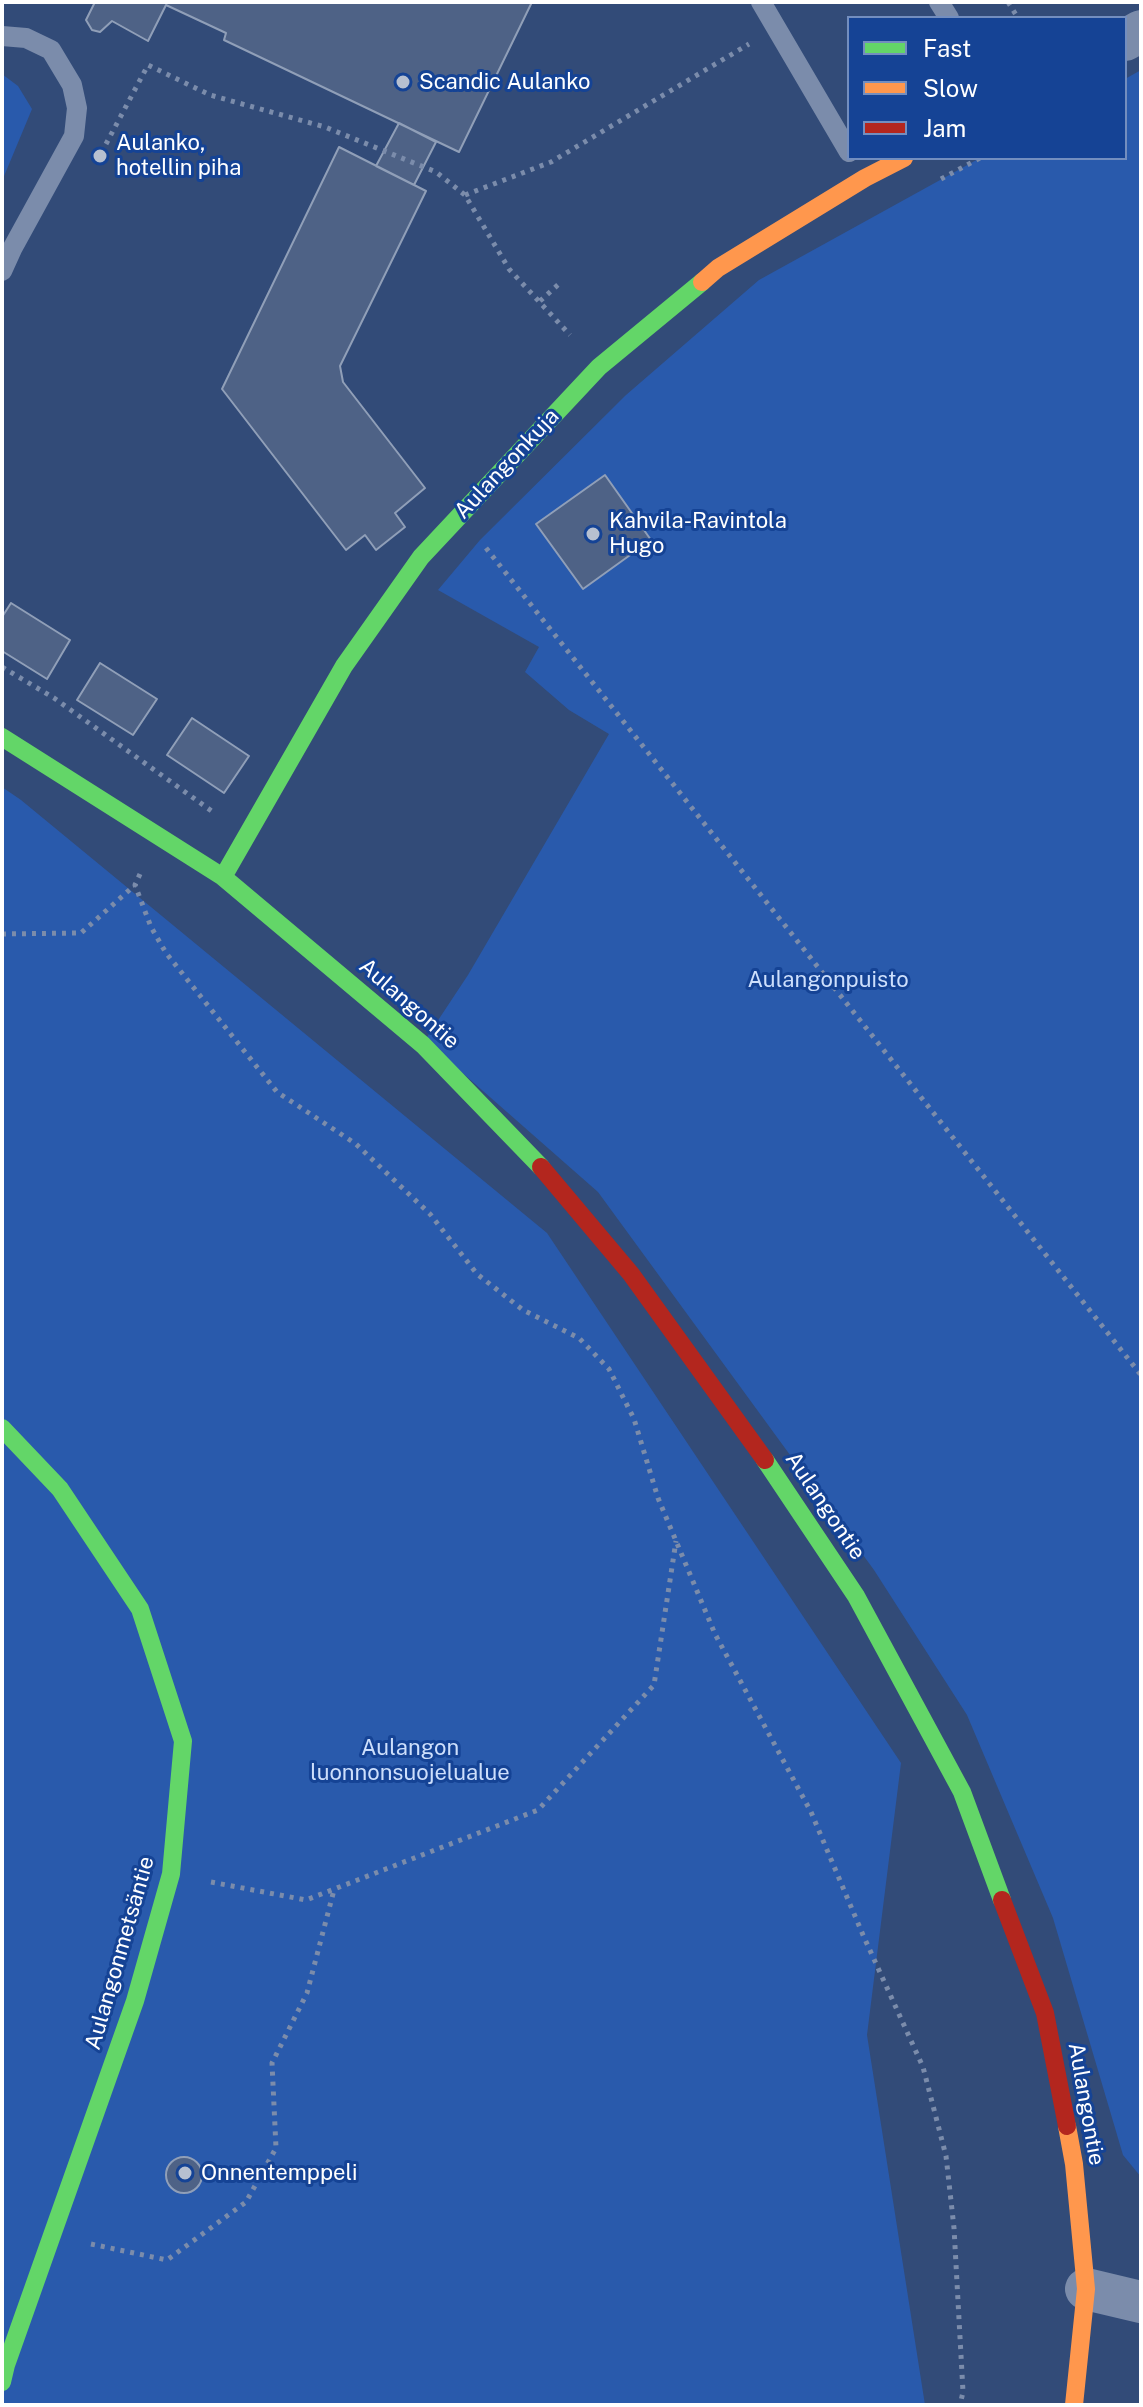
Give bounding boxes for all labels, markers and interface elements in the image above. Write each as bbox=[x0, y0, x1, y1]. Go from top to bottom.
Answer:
legend bbox=[847, 16, 1127, 160]
text: Fast bbox=[923, 34, 971, 62]
place label: Scandic Aulanko bbox=[419, 69, 590, 95]
marker: Scandic Aulanko bbox=[394, 73, 412, 91]
text: Slow bbox=[923, 74, 978, 102]
text: Jam bbox=[923, 114, 966, 142]
place label: Aulanko, hotellin piha bbox=[116, 130, 241, 182]
marker: Aulanko, hotellin piha bbox=[91, 147, 109, 165]
street label: Aulangonkuja bbox=[449, 403, 565, 525]
place label: Kahvila-Ravintola Hugo bbox=[609, 508, 787, 560]
marker: Kahvila-Ravintola Hugo bbox=[584, 525, 602, 543]
street label: Aulangontie bbox=[353, 953, 465, 1055]
park label: Aulangonpuisto bbox=[747, 967, 909, 993]
street label: Aulangontie bbox=[779, 1447, 871, 1565]
park label: Aulangon luonnonsuojelualue bbox=[310, 1735, 510, 1786]
street label: Aulangonmetsäntie bbox=[80, 1853, 160, 2053]
street label: Aulangontie bbox=[1062, 2041, 1110, 2167]
place label: Onnentemppeli bbox=[201, 2160, 357, 2186]
marker: Onnentemppeli bbox=[176, 2164, 194, 2182]

